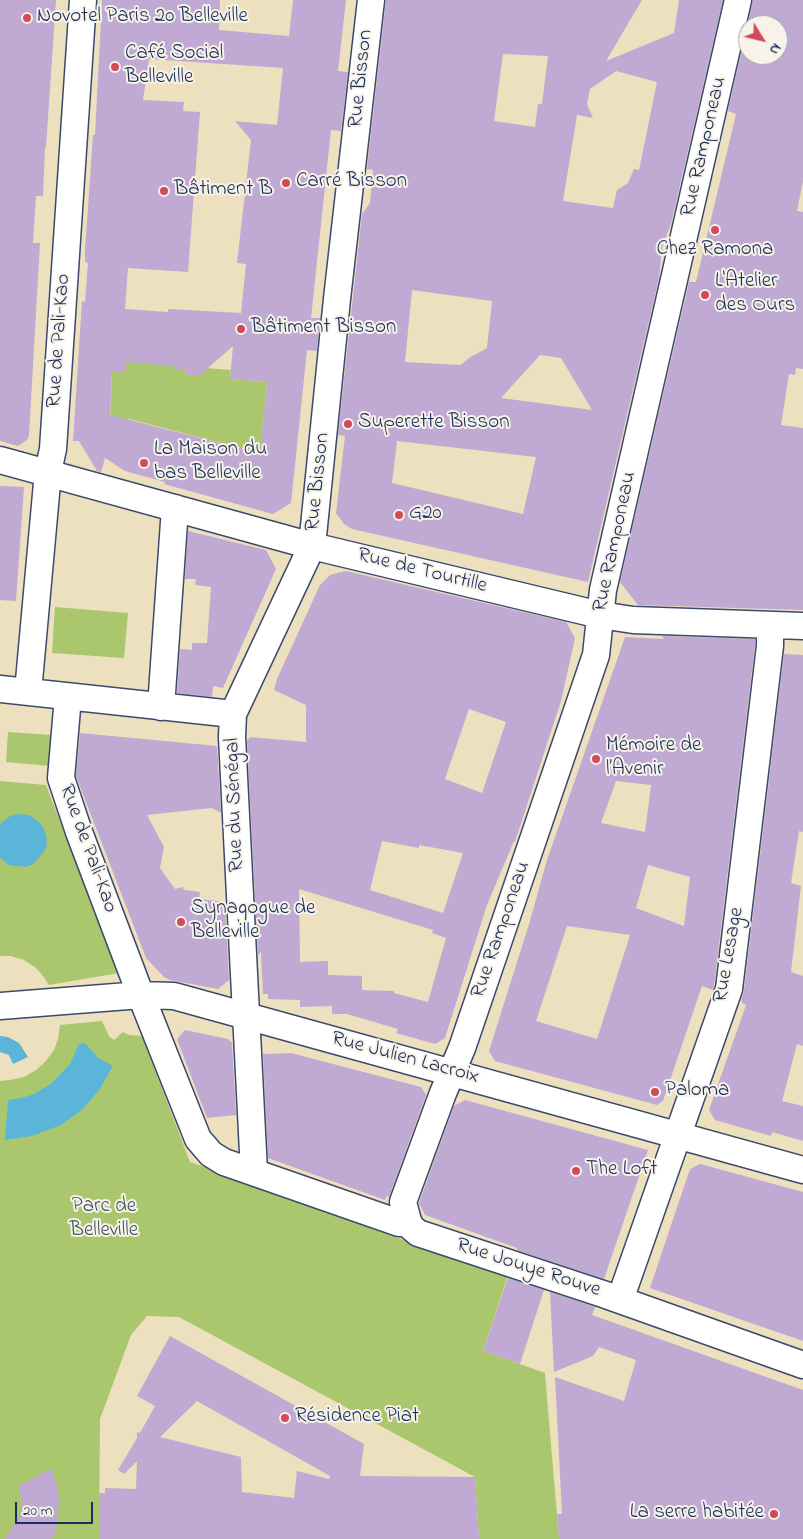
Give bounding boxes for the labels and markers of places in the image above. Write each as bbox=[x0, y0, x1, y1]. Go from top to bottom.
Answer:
place label: Novotel Paris 20 Belleville bbox=[37, 5, 248, 31]
marker: Novotel Paris 20 Belleville bbox=[21, 12, 33, 24]
place label: Café Social Belleville bbox=[125, 42, 223, 92]
marker: Café Social Belleville bbox=[109, 61, 121, 73]
place label: Carré Bisson bbox=[296, 170, 407, 196]
marker: Carré Bisson bbox=[280, 177, 292, 189]
place label: Bâtiment B bbox=[174, 178, 273, 204]
marker: Bâtiment B bbox=[158, 185, 170, 197]
marker: Chez Ramona bbox=[709, 224, 721, 236]
place label: Chez Ramona bbox=[657, 238, 773, 264]
place label: L'Atelier des Ours bbox=[715, 270, 795, 320]
marker: L'Atelier des Ours bbox=[699, 289, 711, 301]
place label: Bâtiment Bisson bbox=[251, 316, 396, 342]
marker: Bâtiment Bisson bbox=[235, 323, 247, 335]
place label: Superette Bisson bbox=[358, 411, 510, 437]
marker: Superette Bisson bbox=[342, 418, 354, 430]
place label: La Maison du bas Belleville bbox=[154, 438, 267, 488]
marker: La Maison du bas Belleville bbox=[138, 457, 150, 469]
place label: G20 bbox=[409, 502, 442, 528]
marker: G20 bbox=[393, 509, 405, 521]
place label: Mémoire de l’Avenir bbox=[606, 734, 702, 784]
marker: Mémoire de l’Avenir bbox=[590, 753, 602, 765]
place label: Synagogue de Belleville bbox=[191, 897, 315, 947]
marker: Synagogue de Belleville bbox=[175, 916, 187, 928]
place label: Paloma bbox=[665, 1079, 729, 1105]
marker: Paloma bbox=[649, 1086, 661, 1098]
place label: The Loft bbox=[586, 1158, 657, 1184]
marker: The Loft bbox=[570, 1165, 582, 1177]
place label: Résidence Piat bbox=[295, 1405, 419, 1431]
marker: Résidence Piat bbox=[279, 1412, 291, 1424]
place label: La serre habitée bbox=[630, 1501, 764, 1527]
marker: La serre habitée bbox=[768, 1508, 780, 1520]

